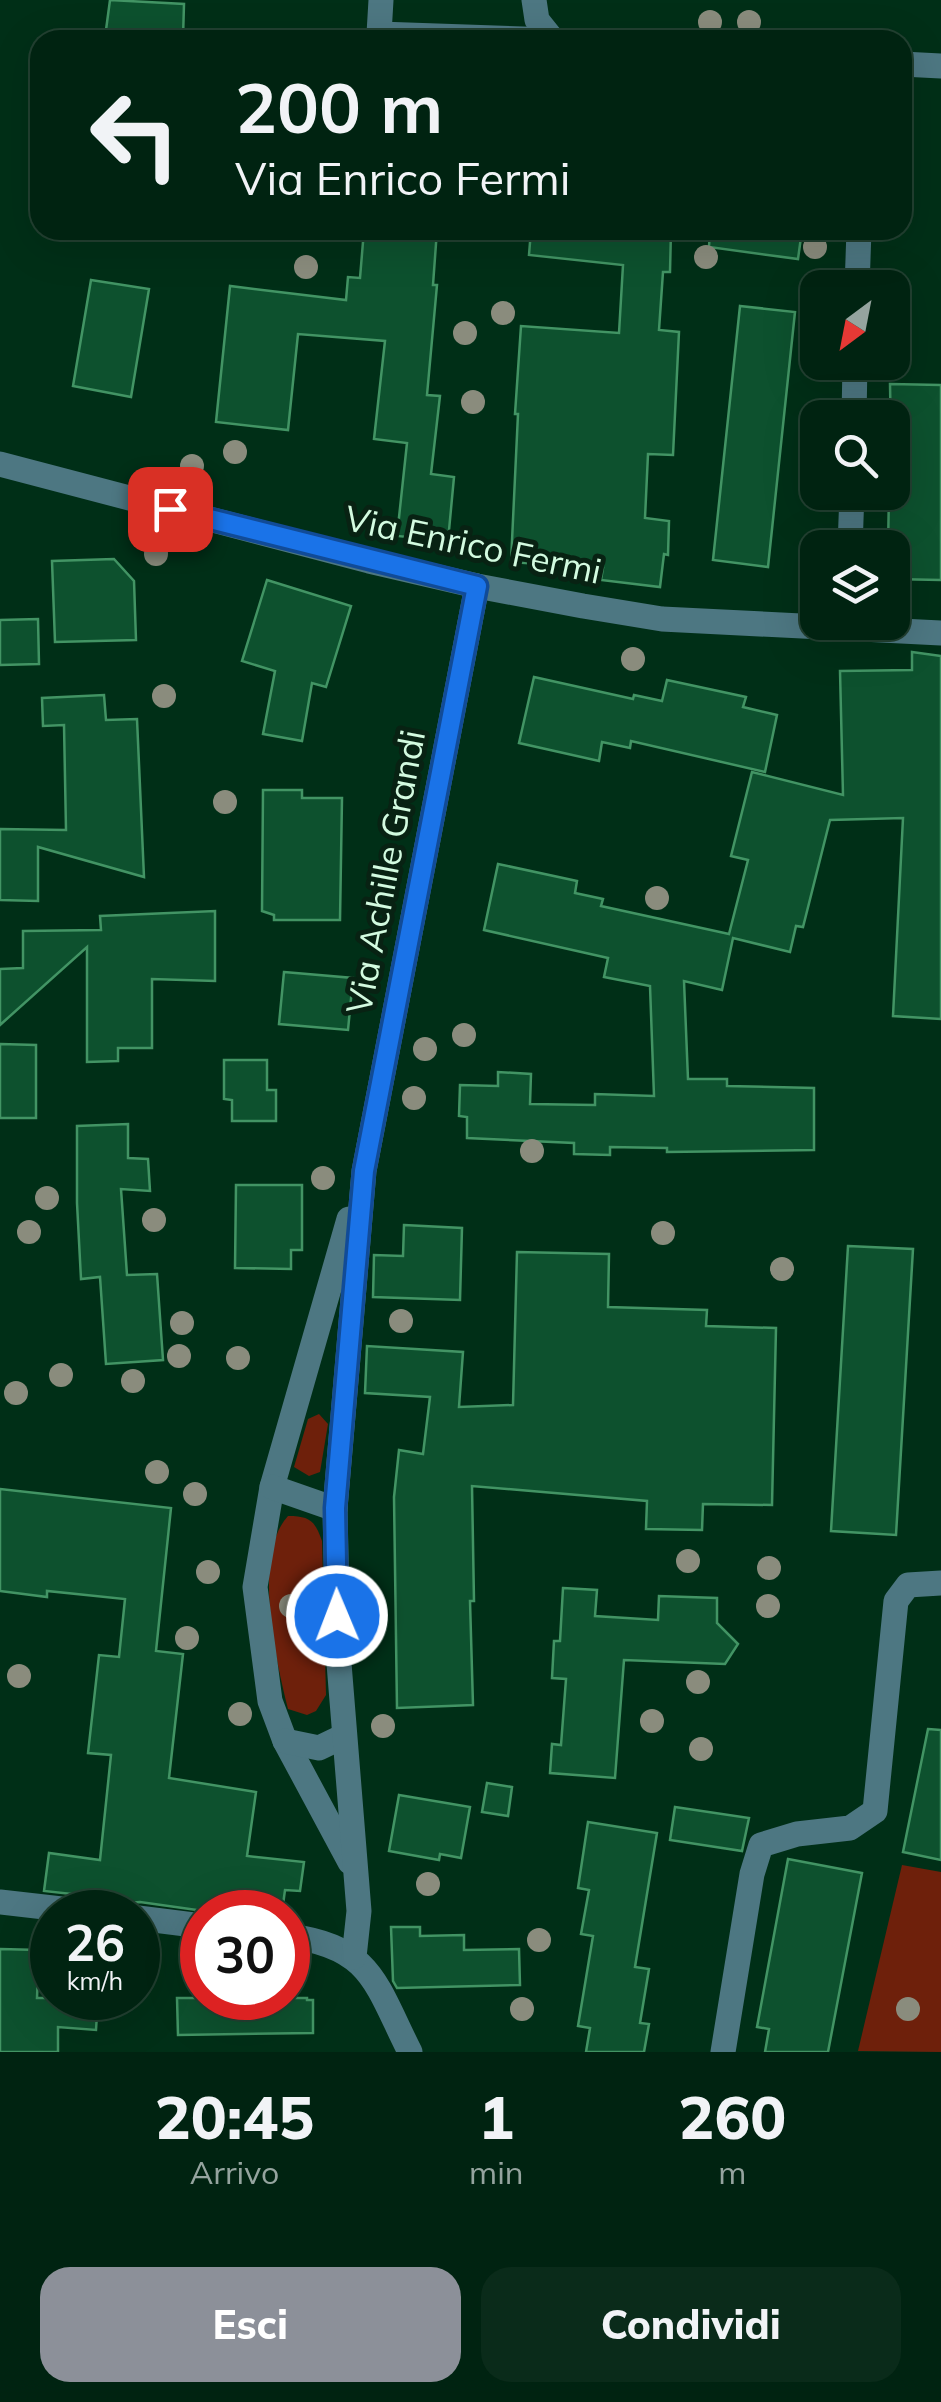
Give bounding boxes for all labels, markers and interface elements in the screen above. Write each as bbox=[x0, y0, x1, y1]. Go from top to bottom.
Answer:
text: 200 m bbox=[235, 63, 443, 151]
icon: left bbox=[70, 70, 200, 200]
text: Via Enrico Fermi bbox=[235, 150, 570, 206]
north arrow bbox=[800, 270, 910, 380]
map controls bbox=[800, 270, 910, 640]
button: search bbox=[800, 400, 910, 510]
pin bbox=[128, 467, 213, 552]
icon: arrive bbox=[143, 482, 198, 537]
street label: Via Enrico Fermi bbox=[341, 495, 605, 593]
button: layers bbox=[800, 530, 910, 640]
street label: Via Achille Grandi bbox=[336, 726, 434, 1018]
position arrow bbox=[285, 1564, 389, 1668]
speed limit sign: 30 bbox=[180, 1890, 310, 2020]
text: 26 bbox=[65, 1911, 125, 1974]
text: km/h bbox=[67, 1965, 123, 1996]
text: 20:45 bbox=[155, 2079, 314, 2154]
text: 1 bbox=[478, 2079, 514, 2154]
text: 260 bbox=[678, 2079, 786, 2154]
text: Arrivo bbox=[190, 2152, 279, 2192]
text: min bbox=[469, 2152, 524, 2192]
text: m bbox=[718, 2152, 746, 2192]
button: Esci bbox=[40, 2267, 461, 2382]
button: Condividi bbox=[481, 2267, 901, 2382]

